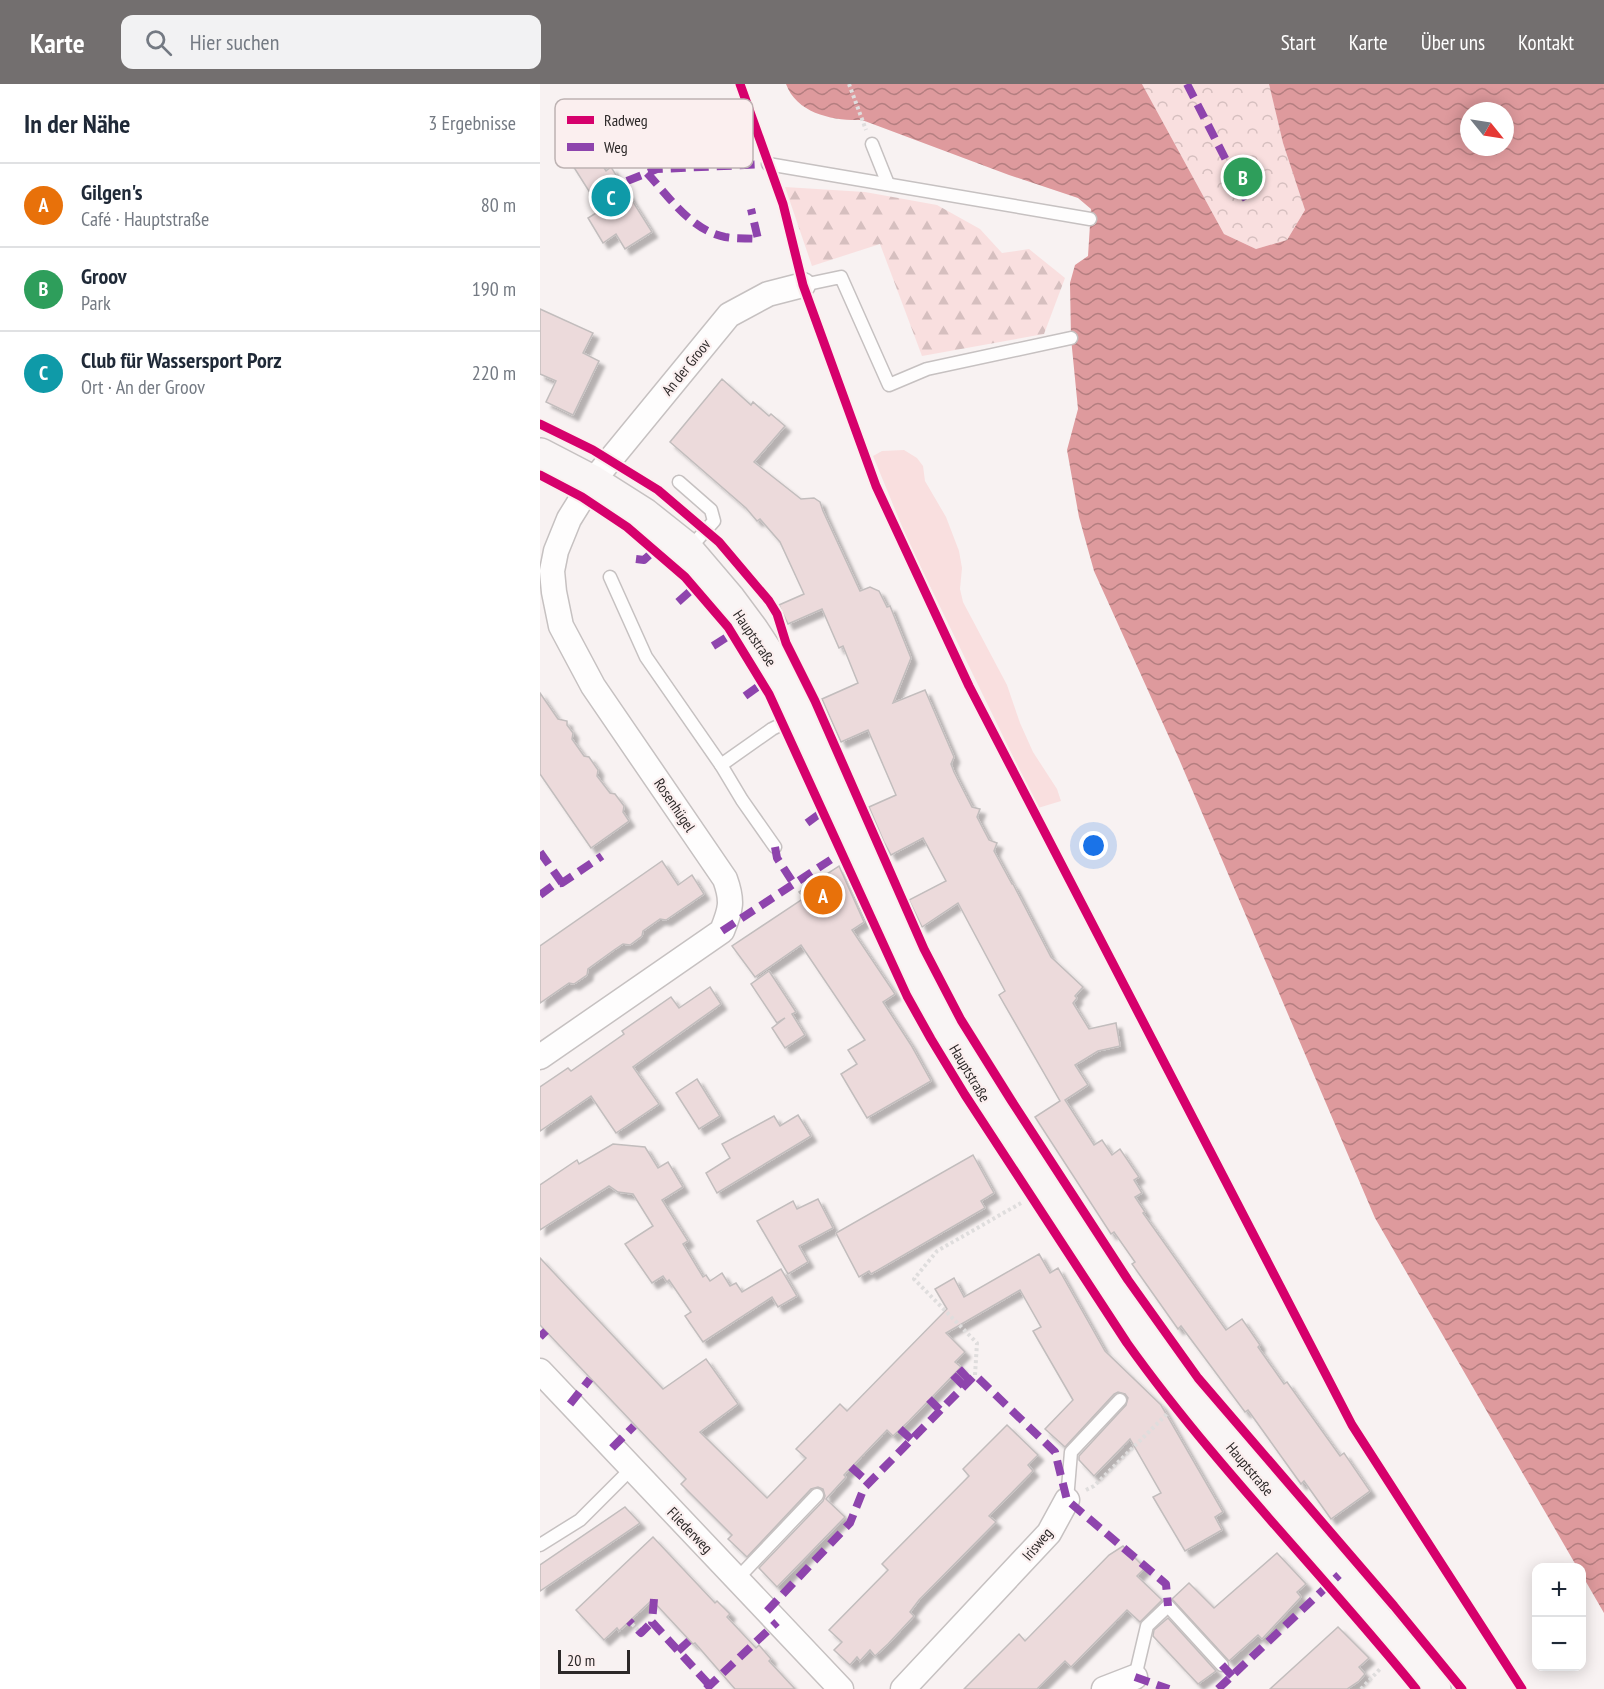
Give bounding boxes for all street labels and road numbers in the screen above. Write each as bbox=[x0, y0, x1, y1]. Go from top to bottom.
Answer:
street label: An der Groov bbox=[658, 335, 715, 399]
street label: Hauptstraße bbox=[729, 606, 781, 670]
street label: Rosenhügel bbox=[650, 775, 700, 836]
street label: Hauptstraße bbox=[945, 1041, 995, 1105]
street label: Hauptstraße bbox=[1222, 1438, 1278, 1500]
street label: Fliederweg bbox=[663, 1503, 717, 1557]
street label: Irisweg bbox=[1018, 1524, 1056, 1564]

